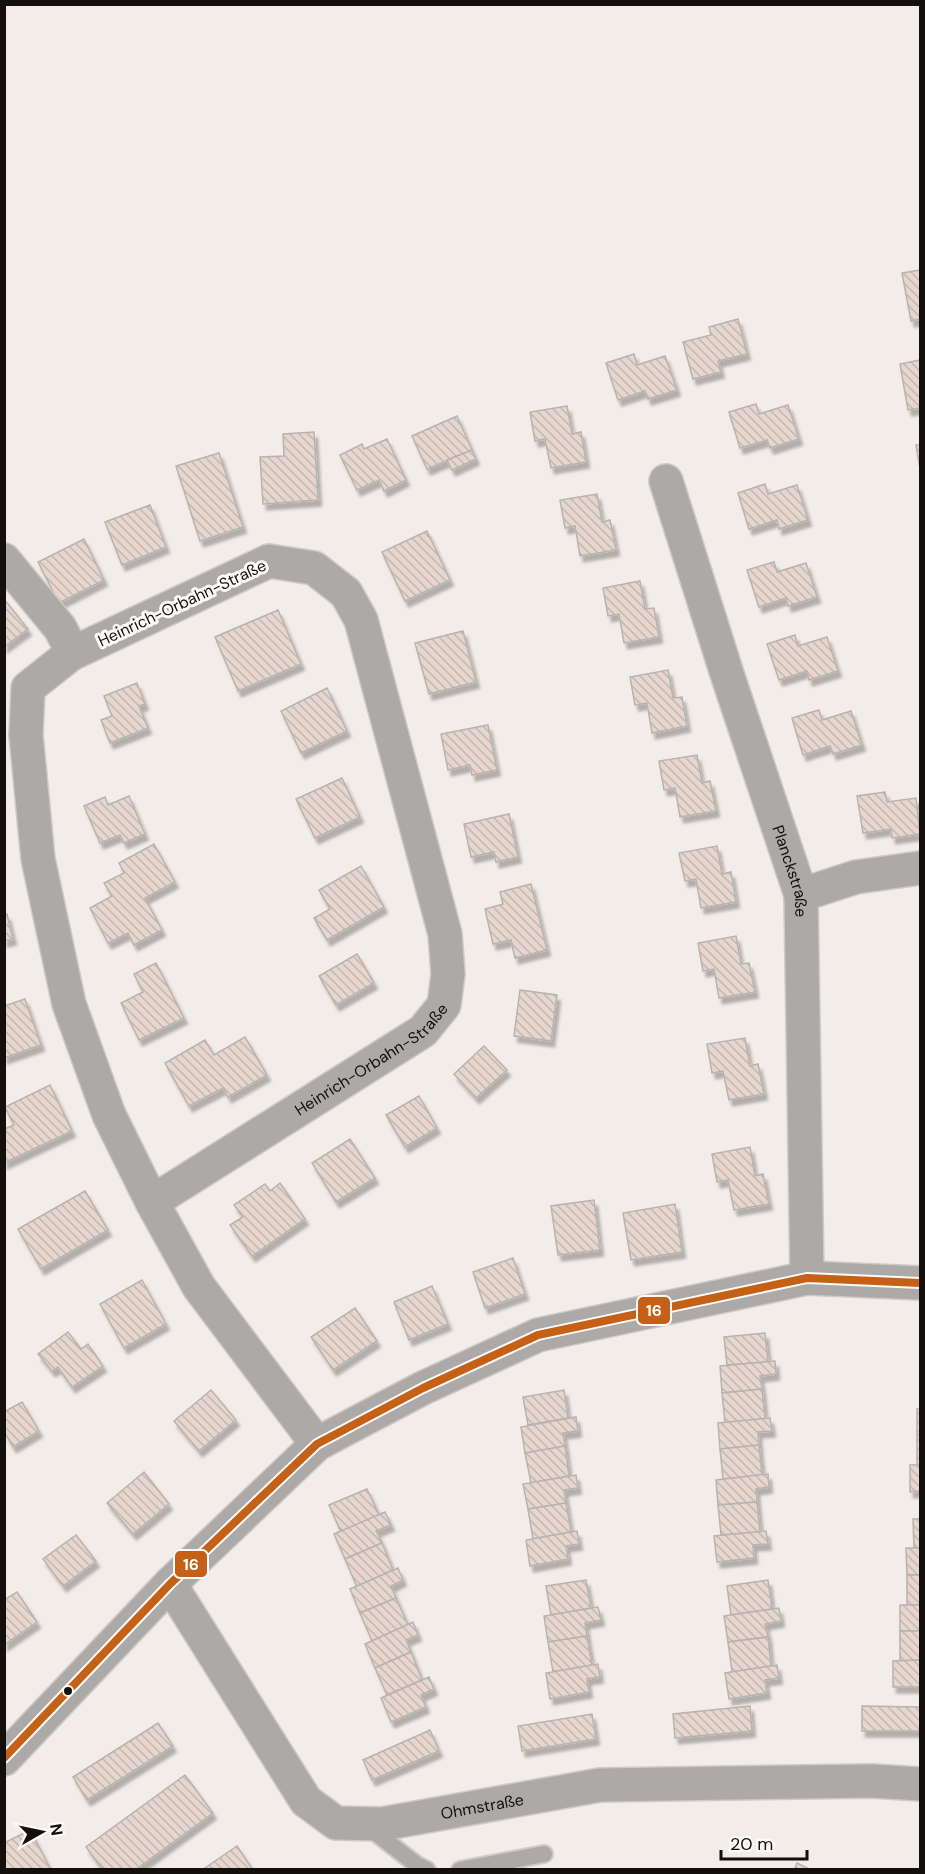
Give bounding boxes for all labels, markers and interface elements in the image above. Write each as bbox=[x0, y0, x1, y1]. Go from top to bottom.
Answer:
street label: Heinrich-Orbahn-Straße bbox=[94, 555, 270, 651]
street label: Planckstraße bbox=[768, 822, 812, 917]
street label: Heinrich-Orbahn-Straße bbox=[290, 998, 452, 1120]
line badge: 16 bbox=[637, 1296, 671, 1325]
text: 16 bbox=[646, 1300, 662, 1321]
line badge: 16 bbox=[174, 1550, 208, 1578]
text: 16 bbox=[183, 1554, 199, 1575]
unlabelled marker bbox=[62, 1685, 74, 1697]
street label: Ohmstraße bbox=[439, 1788, 525, 1824]
north arrow bbox=[12, 1802, 72, 1862]
text: N bbox=[45, 1822, 68, 1837]
scale bar bbox=[721, 1823, 806, 1861]
text: 20 m bbox=[730, 1832, 773, 1856]

